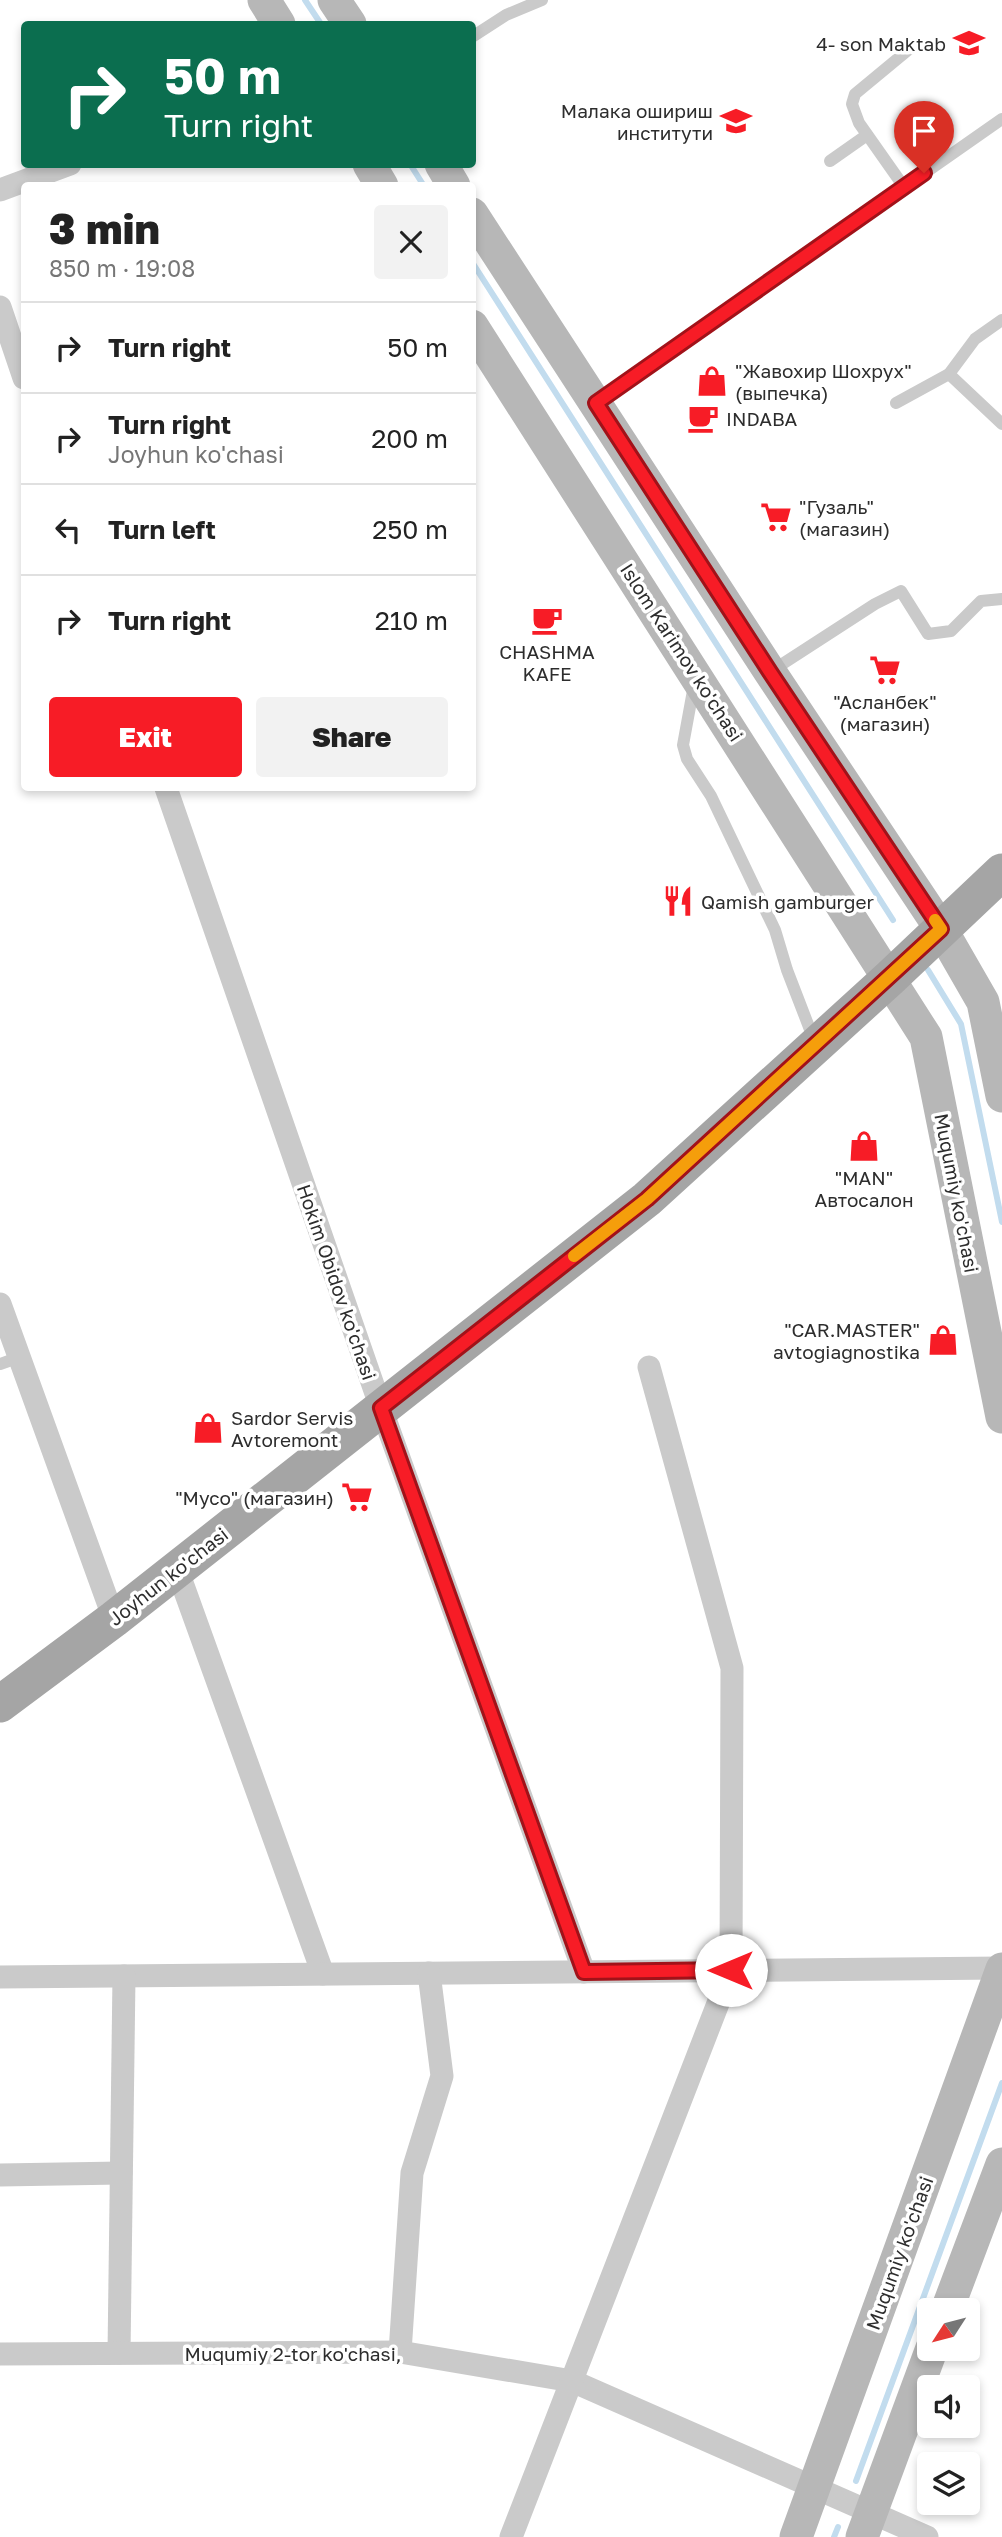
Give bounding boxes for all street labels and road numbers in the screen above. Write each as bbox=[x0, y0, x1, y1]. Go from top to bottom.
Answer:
street label: Islom Karimov ko'chasi bbox=[616, 559, 748, 745]
street label: Muqumiy ko'chasi bbox=[930, 1111, 984, 1275]
street label: Hokim Obidov ko'chasi bbox=[293, 1181, 381, 1383]
street label: Joyhun ko'chasi bbox=[104, 1522, 232, 1630]
street label: Muqumiy ko'chasi bbox=[861, 2173, 937, 2333]
street label: Muqumiy 2-tor ko'chasi, bbox=[185, 2342, 401, 2365]

